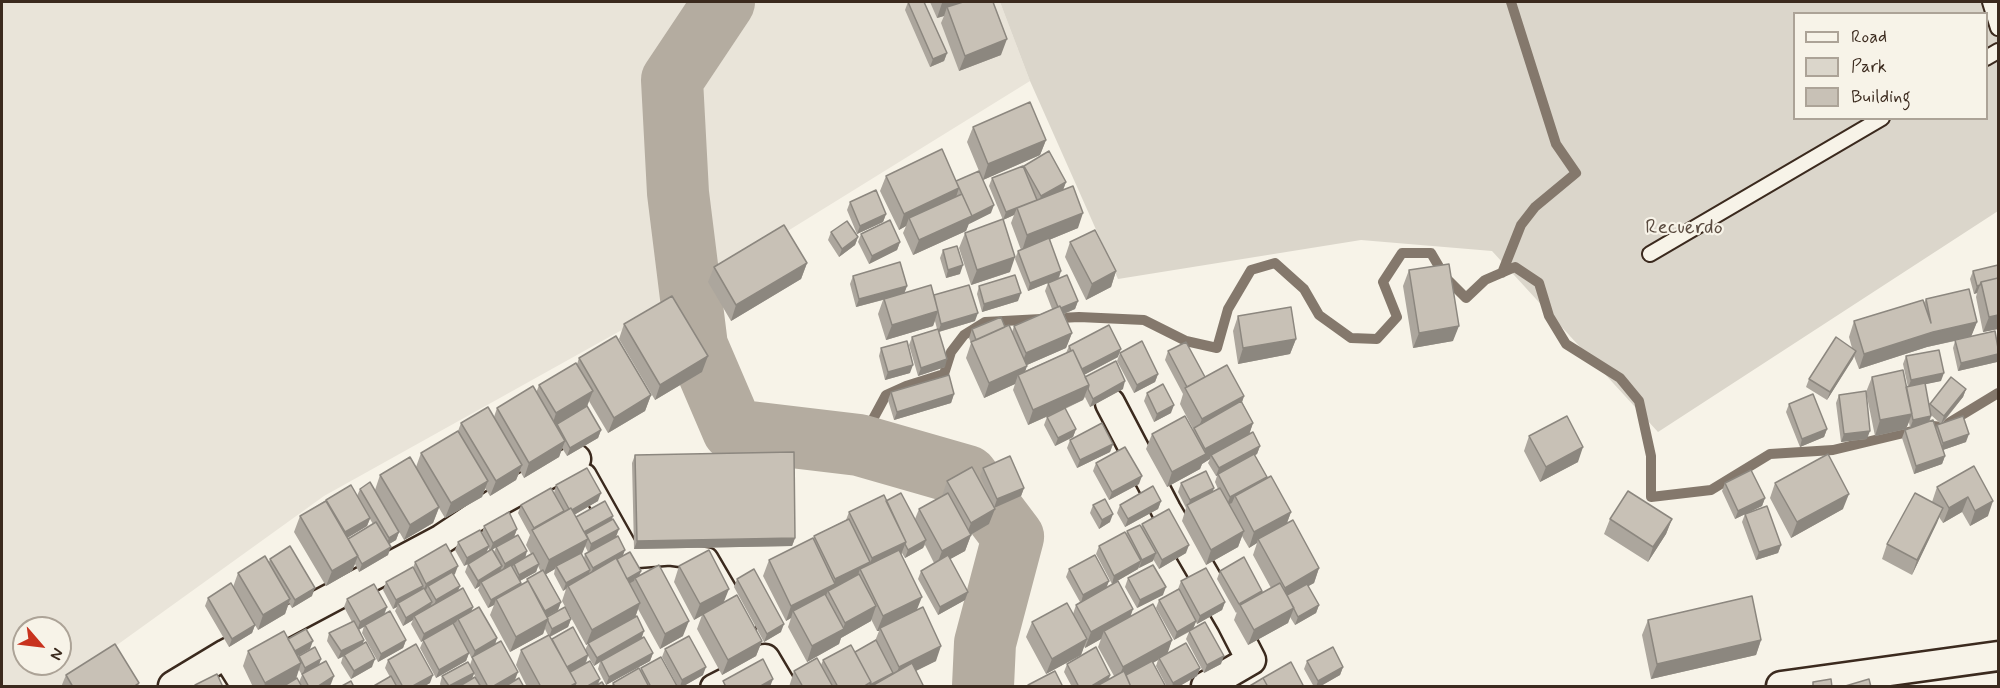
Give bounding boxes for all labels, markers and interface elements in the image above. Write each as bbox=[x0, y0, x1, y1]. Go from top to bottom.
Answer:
legend bbox=[1793, 12, 1988, 120]
text: Road bbox=[1851, 25, 1887, 49]
text: Park bbox=[1851, 55, 1887, 79]
text: Building bbox=[1851, 85, 1911, 109]
park label: Recuerdo bbox=[1645, 216, 1723, 242]
north arrow bbox=[12, 616, 72, 676]
text: N bbox=[45, 644, 68, 663]

